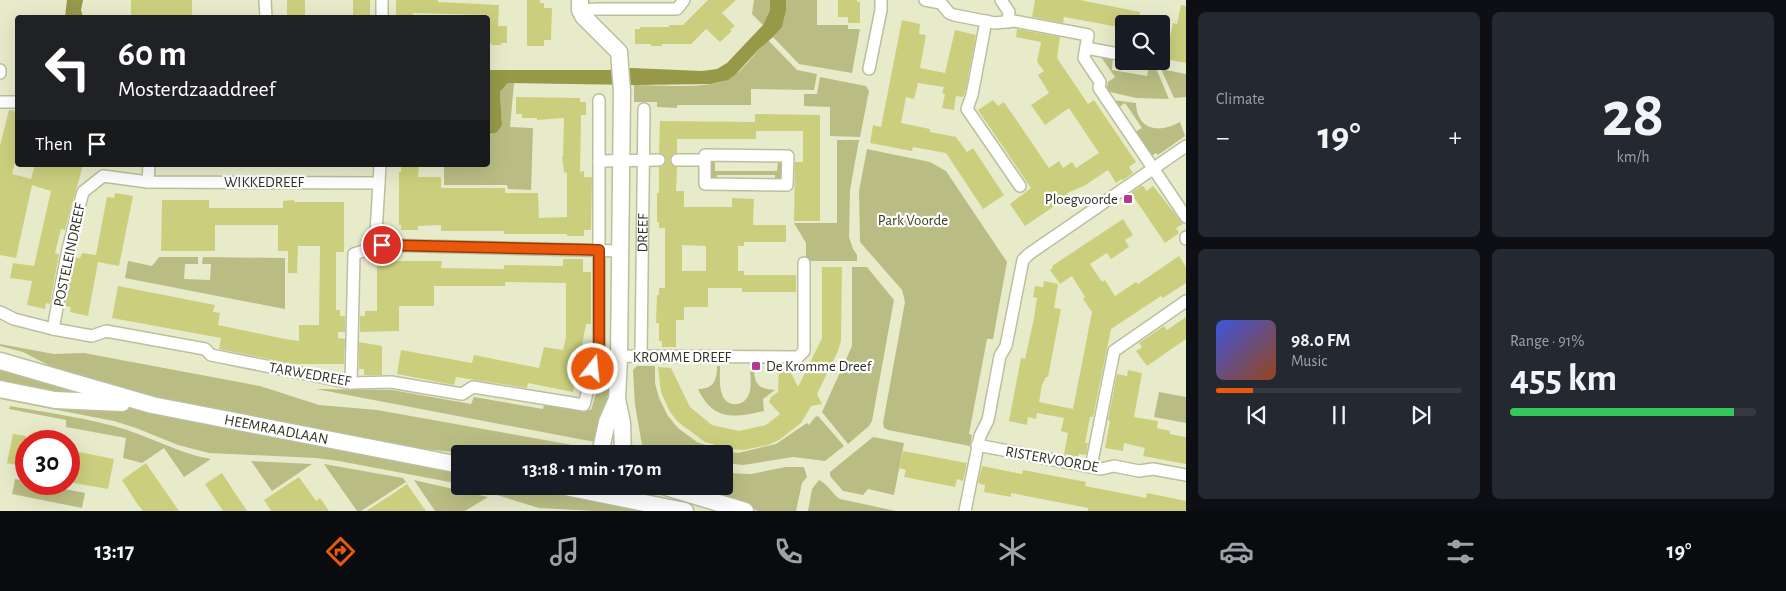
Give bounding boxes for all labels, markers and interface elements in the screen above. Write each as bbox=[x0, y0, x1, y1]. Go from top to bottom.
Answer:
map controls bbox=[1115, 15, 1170, 70]
button: search bbox=[1115, 15, 1170, 70]
icon: left bbox=[35, 35, 100, 100]
text: 60 m bbox=[118, 37, 187, 72]
text: Mosterdzaaddreef bbox=[118, 78, 275, 100]
text: 28 bbox=[1602, 83, 1664, 148]
text: Climate bbox=[1216, 91, 1265, 107]
text: 19° bbox=[1317, 118, 1361, 156]
text: − bbox=[1216, 124, 1229, 152]
text: + bbox=[1449, 124, 1462, 152]
icon: arrive bbox=[83, 130, 111, 158]
text: Then bbox=[35, 135, 73, 154]
text: km/h bbox=[1616, 149, 1650, 165]
street label: WIKKEDREEF bbox=[224, 175, 305, 190]
place label: Ploegvoorde bbox=[1045, 192, 1118, 207]
marker: Ploegvoorde bbox=[1122, 193, 1134, 205]
street label: POSTELEINDREEF bbox=[51, 201, 88, 308]
street label: DREEF bbox=[635, 213, 651, 253]
park label: Park Voorde bbox=[878, 213, 948, 228]
pin bbox=[361, 224, 403, 266]
icon: arrive bbox=[368, 231, 396, 259]
text: 98.0 FM bbox=[1291, 331, 1350, 350]
text: Range · 91% bbox=[1510, 333, 1584, 349]
position arrow bbox=[566, 342, 618, 394]
street label: KROMME DREEF bbox=[633, 350, 732, 365]
text: Music bbox=[1291, 353, 1327, 369]
place label: De Kromme Dreef bbox=[766, 359, 873, 374]
street label: TARWEDREEF bbox=[268, 360, 352, 389]
marker: De Kromme Dreef bbox=[750, 360, 762, 372]
text: 455 km bbox=[1510, 360, 1617, 398]
icon: previous bbox=[1243, 401, 1271, 429]
icon: pause bbox=[1325, 401, 1353, 429]
icon: next bbox=[1407, 401, 1435, 429]
street label: HEEMRAADLAAN bbox=[223, 412, 330, 447]
speed limit sign: 30 bbox=[15, 430, 80, 495]
street label: RISTERVOORDE bbox=[1004, 444, 1100, 475]
text: 13:18 · 1 min · 170 m bbox=[523, 460, 661, 479]
icon: directions bbox=[323, 534, 358, 569]
icon: music bbox=[547, 534, 582, 569]
icon: phone bbox=[771, 534, 806, 569]
icon: climate bbox=[995, 534, 1030, 569]
icon: car bbox=[1219, 534, 1254, 569]
icon: filters bbox=[1443, 534, 1478, 569]
text: 13:17 bbox=[94, 540, 134, 562]
text: 19° bbox=[1667, 540, 1692, 562]

